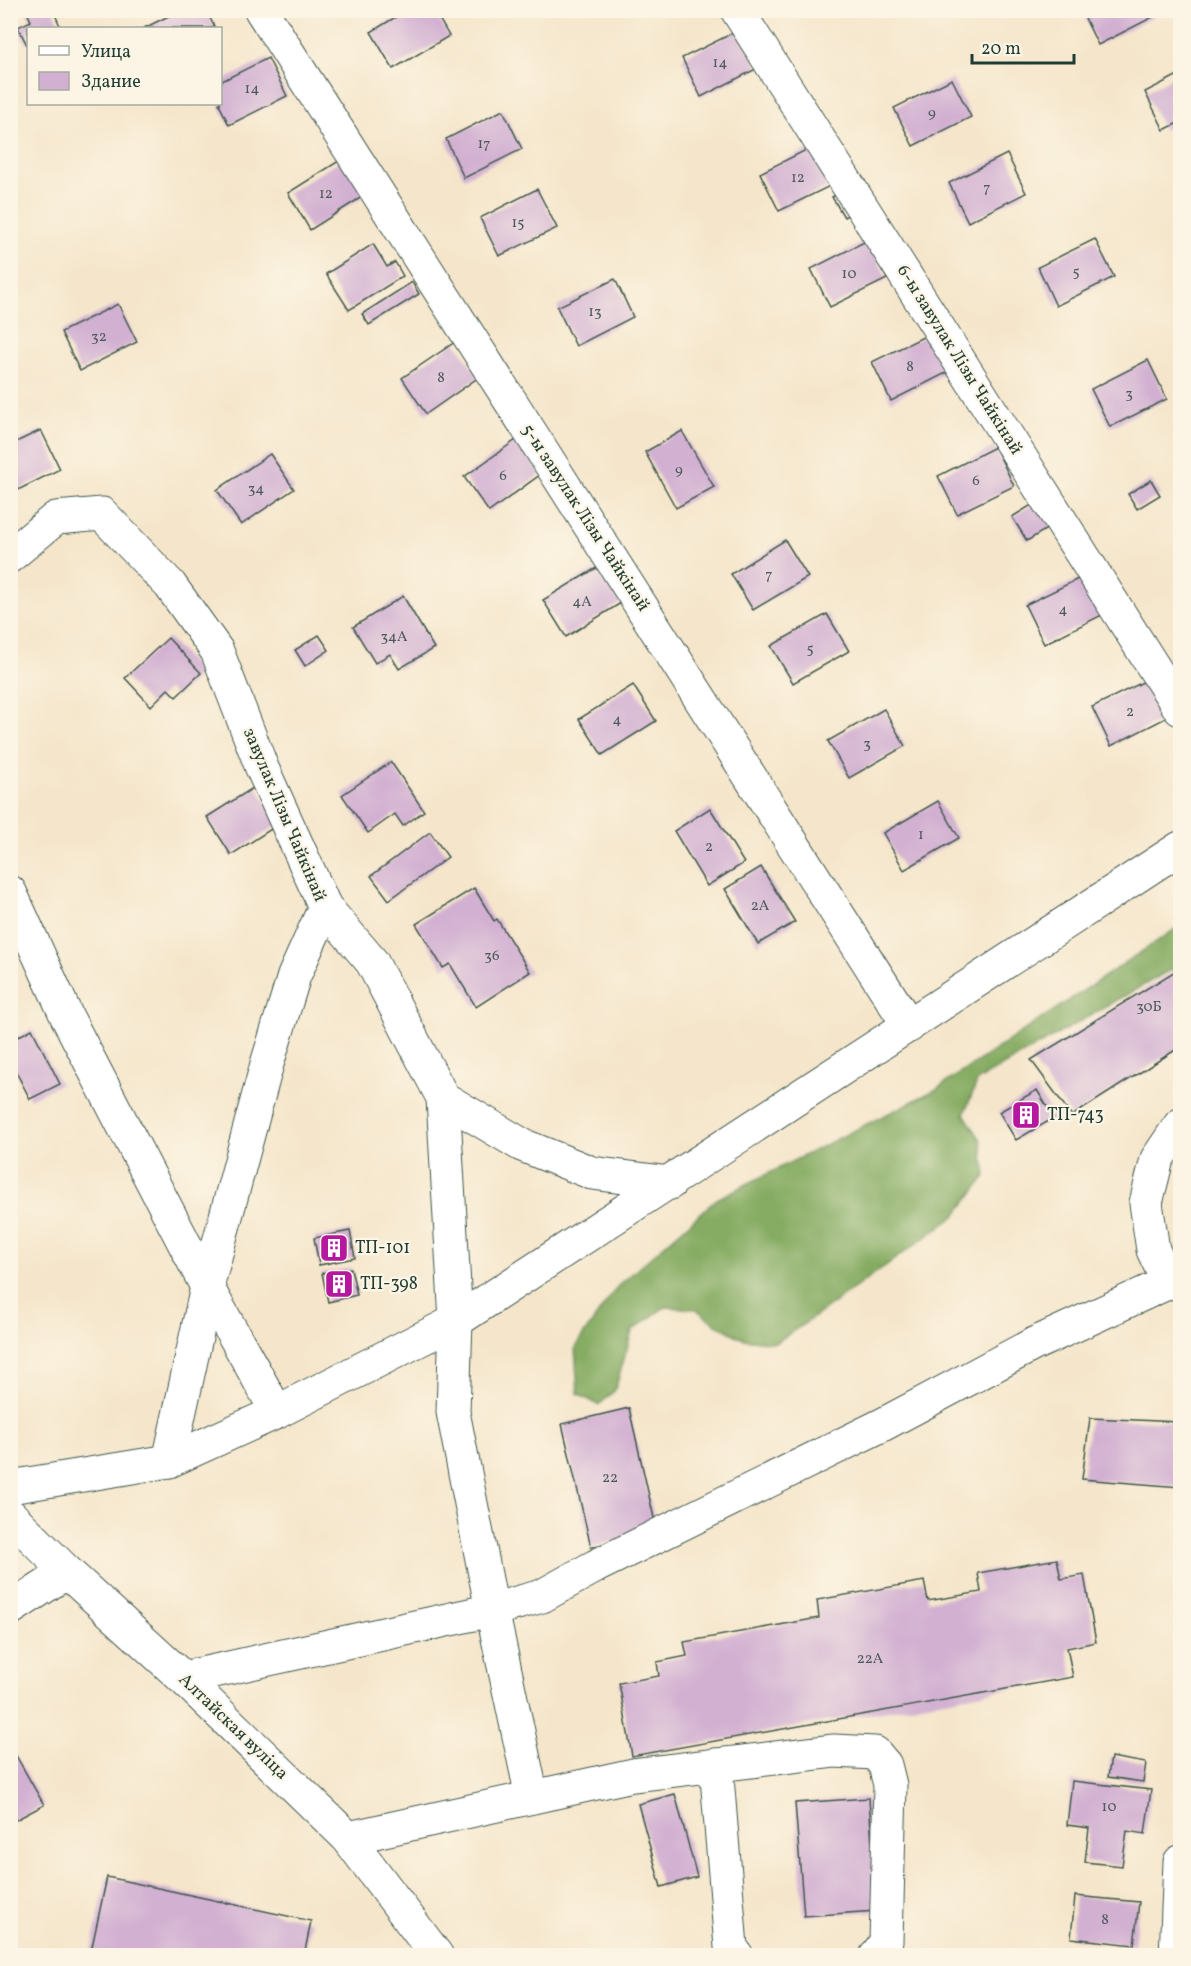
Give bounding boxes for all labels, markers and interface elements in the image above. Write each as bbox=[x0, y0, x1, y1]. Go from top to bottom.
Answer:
legend bbox=[27, 27, 222, 105]
scale bar bbox=[972, 27, 1074, 65]
text: 20 m bbox=[981, 37, 1021, 62]
text: Улица bbox=[81, 40, 131, 65]
house number: 14 bbox=[713, 53, 727, 74]
text: Здание bbox=[81, 70, 141, 95]
house number: 14 bbox=[245, 79, 259, 100]
house number: 9 bbox=[928, 103, 936, 124]
house number: 17 bbox=[477, 134, 491, 155]
house number: 12 bbox=[791, 168, 805, 189]
house number: 7 bbox=[983, 178, 991, 199]
house number: 12 bbox=[319, 184, 333, 205]
house number: 15 bbox=[511, 213, 525, 234]
street label: 6-ы завулак Лізы Чайкінай bbox=[890, 260, 1028, 460]
house number: 5 bbox=[1072, 262, 1080, 283]
house number: 10 bbox=[842, 264, 856, 285]
house number: 13 bbox=[588, 302, 602, 323]
house number: 32 bbox=[91, 327, 107, 348]
house number: 8 bbox=[906, 357, 914, 378]
house number: 8 bbox=[437, 368, 445, 389]
house number: 3 bbox=[1125, 384, 1133, 405]
street label: 5-ы завулак Лізы Чайкінай bbox=[515, 419, 655, 617]
house number: 9 bbox=[675, 460, 683, 481]
house number: 6 bbox=[499, 466, 507, 487]
house number: 6 bbox=[972, 471, 980, 492]
house number: 34 bbox=[248, 479, 264, 500]
house number: 7 bbox=[765, 565, 773, 586]
house number: 4А bbox=[572, 592, 592, 613]
house number: 4 bbox=[1059, 600, 1068, 621]
house number: 34А bbox=[380, 627, 408, 648]
house number: 5 bbox=[806, 639, 814, 660]
house number: 2 bbox=[1126, 702, 1134, 723]
house number: 4 bbox=[613, 710, 622, 731]
street label: завулак Лізы Чайкінай bbox=[236, 724, 332, 906]
house number: 3 bbox=[863, 734, 871, 755]
house number: 1 bbox=[918, 825, 924, 846]
house number: 2 bbox=[705, 837, 713, 858]
house number: 2А bbox=[751, 896, 770, 917]
house number: 36 bbox=[484, 946, 500, 967]
house number: 30Б bbox=[1136, 997, 1162, 1018]
building icon: ТП-743 bbox=[1010, 1099, 1042, 1131]
place label: ТП-743 bbox=[1047, 1103, 1104, 1128]
building icon: ТП-101 bbox=[318, 1232, 350, 1264]
place label: ТП-101 bbox=[355, 1236, 410, 1261]
building icon: ТП-398 bbox=[323, 1268, 355, 1300]
place label: ТП-398 bbox=[360, 1272, 418, 1297]
house number: 22 bbox=[602, 1468, 618, 1489]
house number: 22А bbox=[857, 1649, 884, 1670]
street label: Алтайская вуліца bbox=[173, 1668, 293, 1786]
house number: 10 bbox=[1102, 1797, 1116, 1818]
house number: 8 bbox=[1101, 1910, 1109, 1931]

